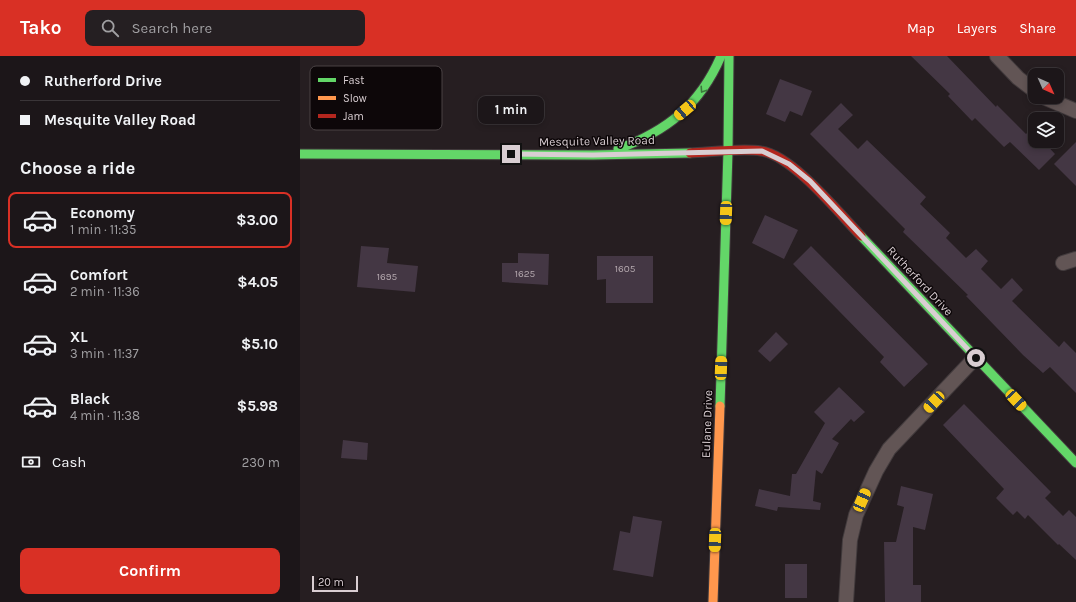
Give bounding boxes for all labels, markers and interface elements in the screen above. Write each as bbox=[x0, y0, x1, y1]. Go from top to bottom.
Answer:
search box bbox=[85, 10, 365, 46]
text: Tako bbox=[20, 17, 61, 39]
icon: search bbox=[99, 17, 121, 39]
text: Search here bbox=[131, 19, 212, 37]
text: Map bbox=[907, 20, 935, 37]
text: Layers bbox=[957, 20, 997, 37]
text: Share bbox=[1019, 20, 1056, 37]
legend bbox=[310, 66, 442, 130]
north arrow bbox=[1028, 68, 1064, 104]
map controls bbox=[1028, 68, 1064, 148]
text: Rutherford Drive bbox=[44, 72, 162, 90]
text: Fast bbox=[343, 74, 364, 87]
one-way arrow bbox=[700, 86, 707, 93]
text: Slow bbox=[343, 92, 367, 105]
callout: 1 min bbox=[478, 96, 544, 124]
car bbox=[672, 98, 698, 122]
text: 1 min bbox=[495, 102, 527, 117]
text: Jam bbox=[343, 110, 364, 123]
text: Mesquite Valley Road bbox=[44, 111, 196, 129]
button: layers bbox=[1028, 112, 1064, 148]
street label: Mesquite Valley Road bbox=[539, 133, 655, 149]
route end bbox=[502, 145, 520, 163]
text: Choose a ride bbox=[20, 157, 135, 179]
car bbox=[720, 201, 732, 225]
icon: car bbox=[22, 202, 58, 238]
text: Economy bbox=[70, 204, 135, 222]
text: $3.00 bbox=[236, 211, 278, 229]
text: 1 min · 11:35 bbox=[70, 222, 136, 237]
street label: Rutherford Drive bbox=[884, 243, 956, 319]
house number: 1605 bbox=[615, 263, 636, 275]
icon: car bbox=[22, 264, 58, 300]
text: Comfort bbox=[70, 266, 128, 284]
house number: 1625 bbox=[515, 268, 536, 280]
house number: 1695 bbox=[377, 271, 398, 283]
text: $4.05 bbox=[237, 273, 278, 291]
text: 2 min · 11:36 bbox=[70, 284, 140, 299]
icon: car bbox=[22, 326, 58, 362]
text: XL bbox=[70, 328, 88, 346]
text: $5.10 bbox=[241, 335, 278, 353]
text: 3 min · 11:37 bbox=[70, 346, 139, 361]
route start bbox=[967, 349, 985, 367]
car bbox=[715, 356, 727, 380]
car bbox=[1003, 387, 1029, 413]
icon: car bbox=[22, 388, 58, 424]
car bbox=[921, 389, 947, 415]
text: Black bbox=[70, 390, 110, 408]
street label: Eulane Drive bbox=[699, 390, 715, 458]
text: $5.98 bbox=[237, 397, 278, 415]
text: 4 min · 11:38 bbox=[70, 408, 140, 423]
icon: cash bbox=[20, 451, 42, 473]
text: Cash bbox=[52, 453, 86, 471]
text: 230 m bbox=[242, 455, 280, 470]
car bbox=[852, 487, 872, 513]
car bbox=[709, 528, 721, 552]
button: Confirm bbox=[20, 548, 280, 594]
scale bar bbox=[312, 574, 358, 593]
text: 20 m bbox=[318, 576, 344, 589]

